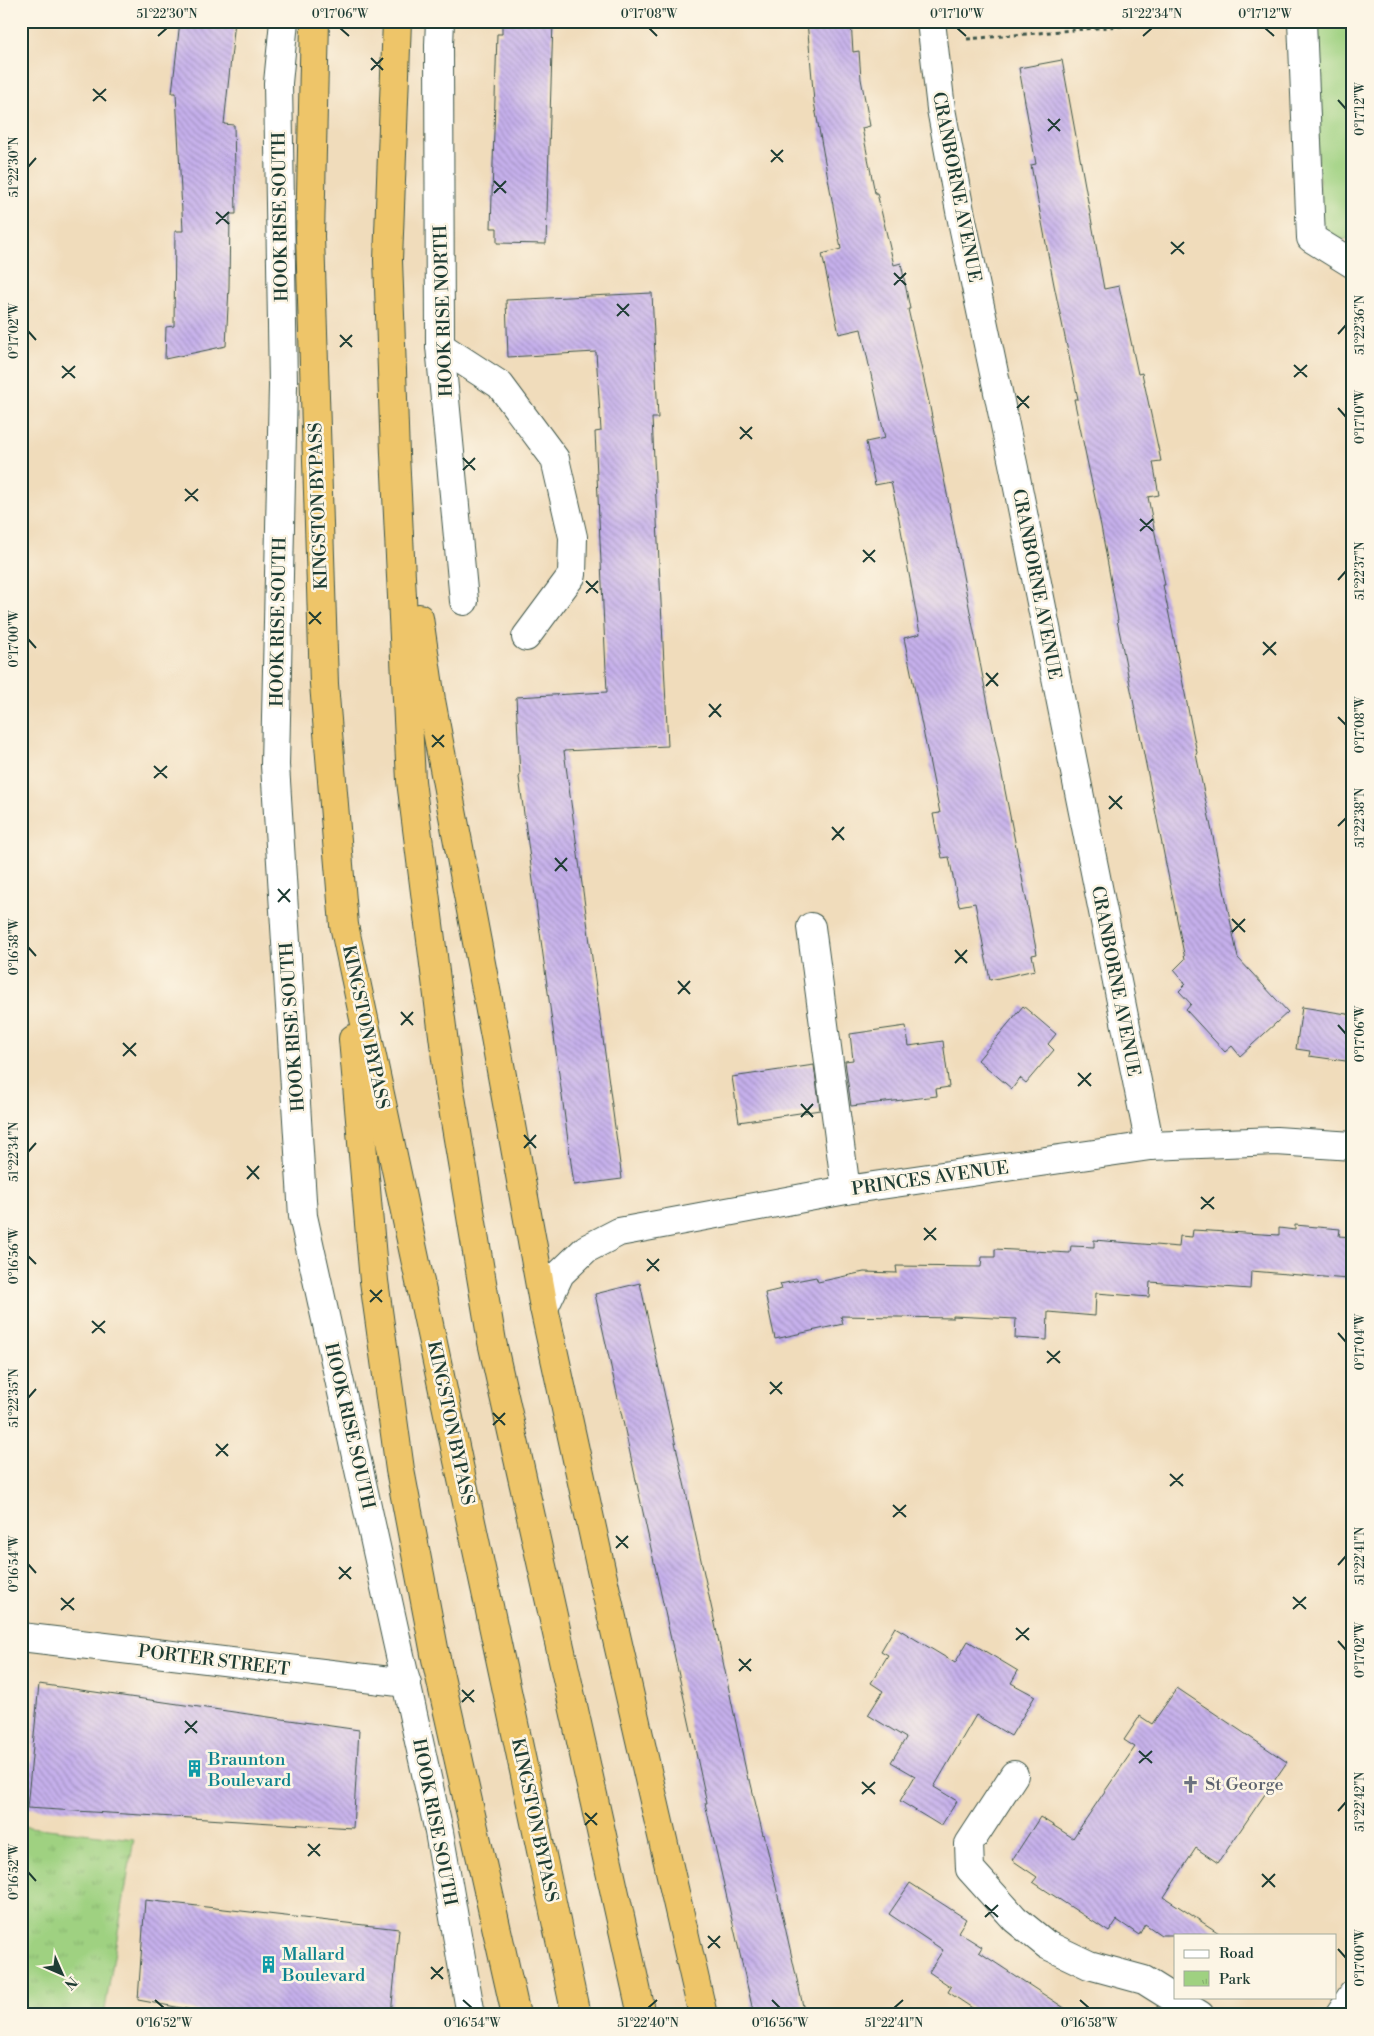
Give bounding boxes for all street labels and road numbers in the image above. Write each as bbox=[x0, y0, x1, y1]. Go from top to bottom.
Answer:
street label: CRANBORNE AVENUE bbox=[927, 90, 986, 284]
street label: HOOK RISE SOUTH bbox=[268, 131, 293, 302]
street label: HOOK RISE NORTH bbox=[429, 224, 458, 397]
street label: KINGSTON BYPASS bbox=[304, 422, 333, 590]
street label: CRANBORNE AVENUE bbox=[1007, 487, 1066, 681]
street label: HOOK RISE SOUTH bbox=[266, 536, 291, 707]
street label: CRANBORNE AVENUE bbox=[1086, 884, 1145, 1078]
street label: HOOK RISE SOUTH bbox=[275, 941, 310, 1113]
street label: KINGSTON BYPASS bbox=[337, 943, 394, 1111]
street label: PRINCES AVENUE bbox=[850, 1156, 1010, 1201]
street label: KINGSTON BYPASS bbox=[422, 1339, 479, 1507]
street label: HOOK RISE SOUTH bbox=[319, 1341, 380, 1512]
street label: PORTER STREET bbox=[137, 1640, 291, 1681]
street label: KINGSTON BYPASS bbox=[506, 1736, 563, 1904]
street label: HOOK RISE SOUTH bbox=[407, 1737, 462, 1908]

